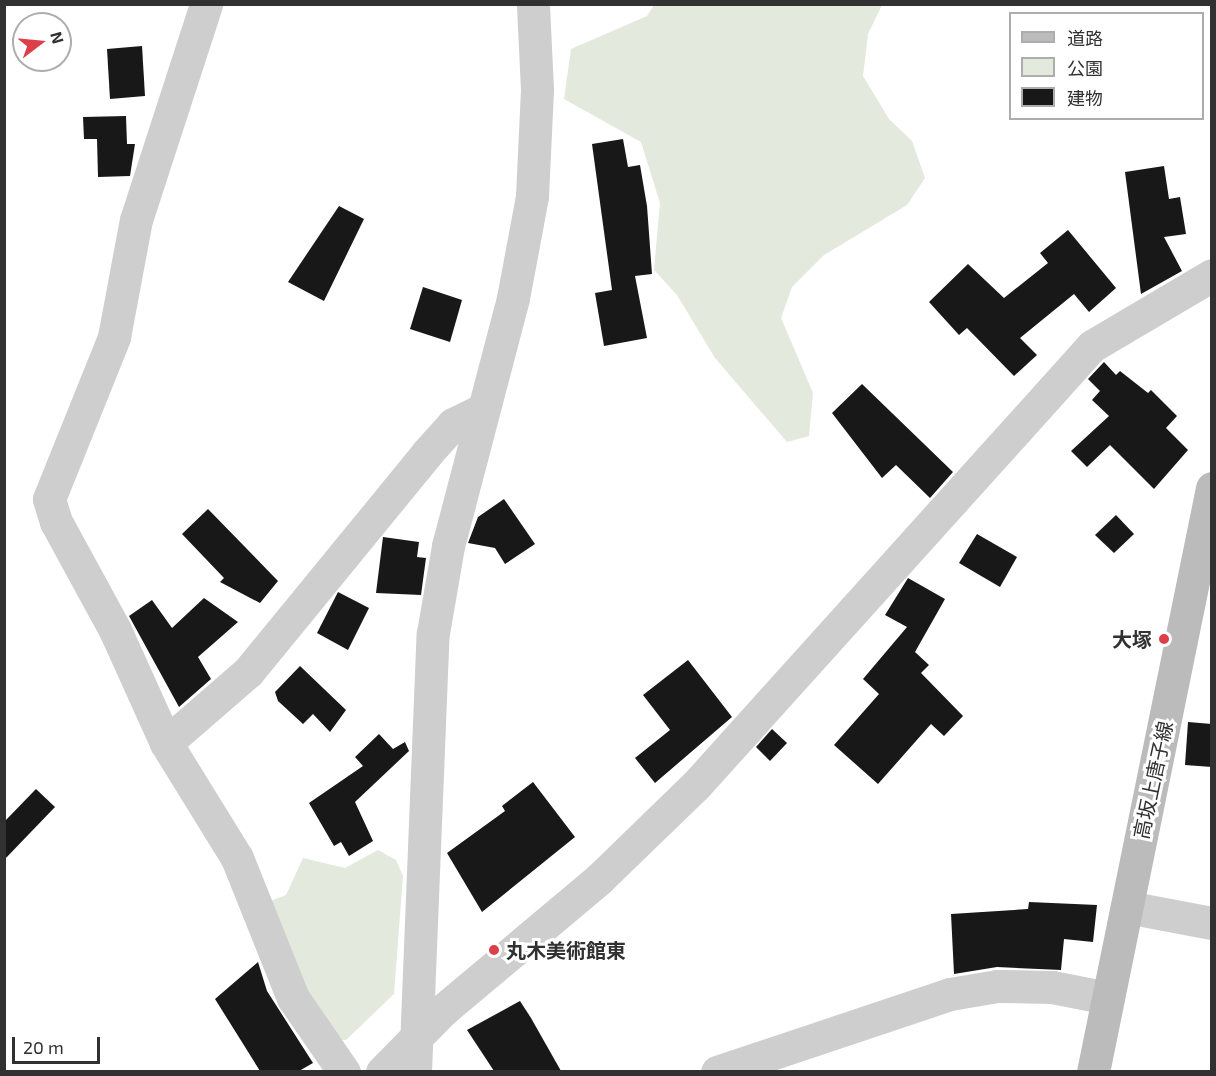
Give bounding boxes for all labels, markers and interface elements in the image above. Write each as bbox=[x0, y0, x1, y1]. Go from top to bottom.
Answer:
north arrow bbox=[12, 12, 72, 72]
legend bbox=[1009, 12, 1204, 120]
text: 道路 bbox=[1067, 27, 1103, 49]
text: N bbox=[47, 29, 69, 46]
text: 公園 bbox=[1067, 57, 1103, 79]
text: 建物 bbox=[1067, 87, 1103, 109]
place label: 大塚 bbox=[1112, 627, 1152, 651]
marker: 大塚 bbox=[1157, 632, 1171, 646]
street label: 高坂上唐子線 bbox=[1129, 719, 1177, 841]
place label: 丸木美術館東 bbox=[506, 938, 626, 962]
marker: 丸木美術館東 bbox=[487, 943, 501, 957]
scale bar bbox=[15, 1025, 104, 1063]
text: 20 m bbox=[23, 1036, 64, 1058]

